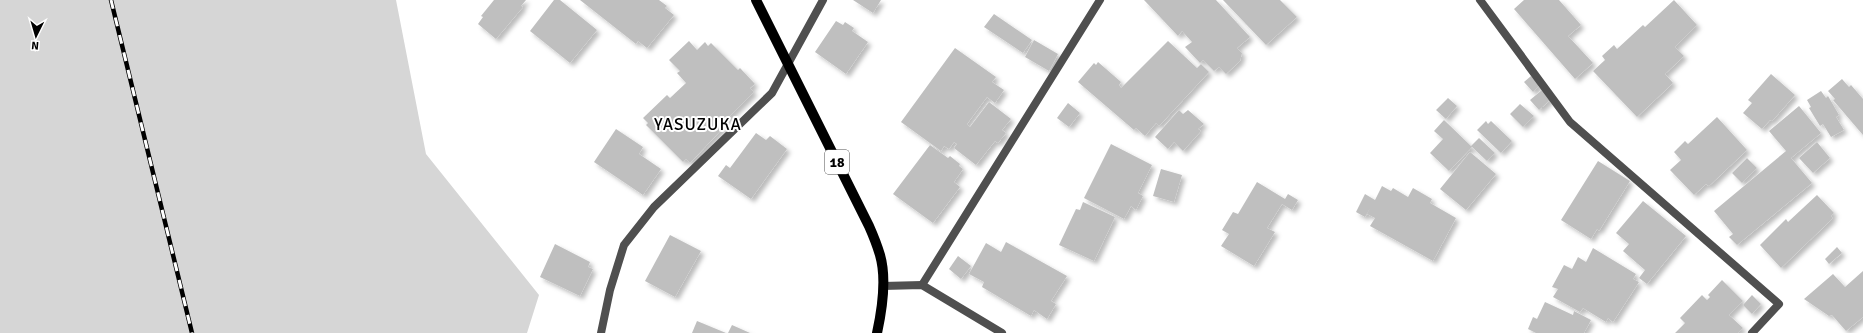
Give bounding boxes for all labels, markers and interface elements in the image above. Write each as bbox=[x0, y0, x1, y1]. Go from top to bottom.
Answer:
north arrow bbox=[16, 16, 56, 56]
text: N bbox=[31, 39, 40, 52]
district label: YASUZUKA bbox=[654, 114, 742, 135]
road number: 18 bbox=[825, 150, 849, 174]

